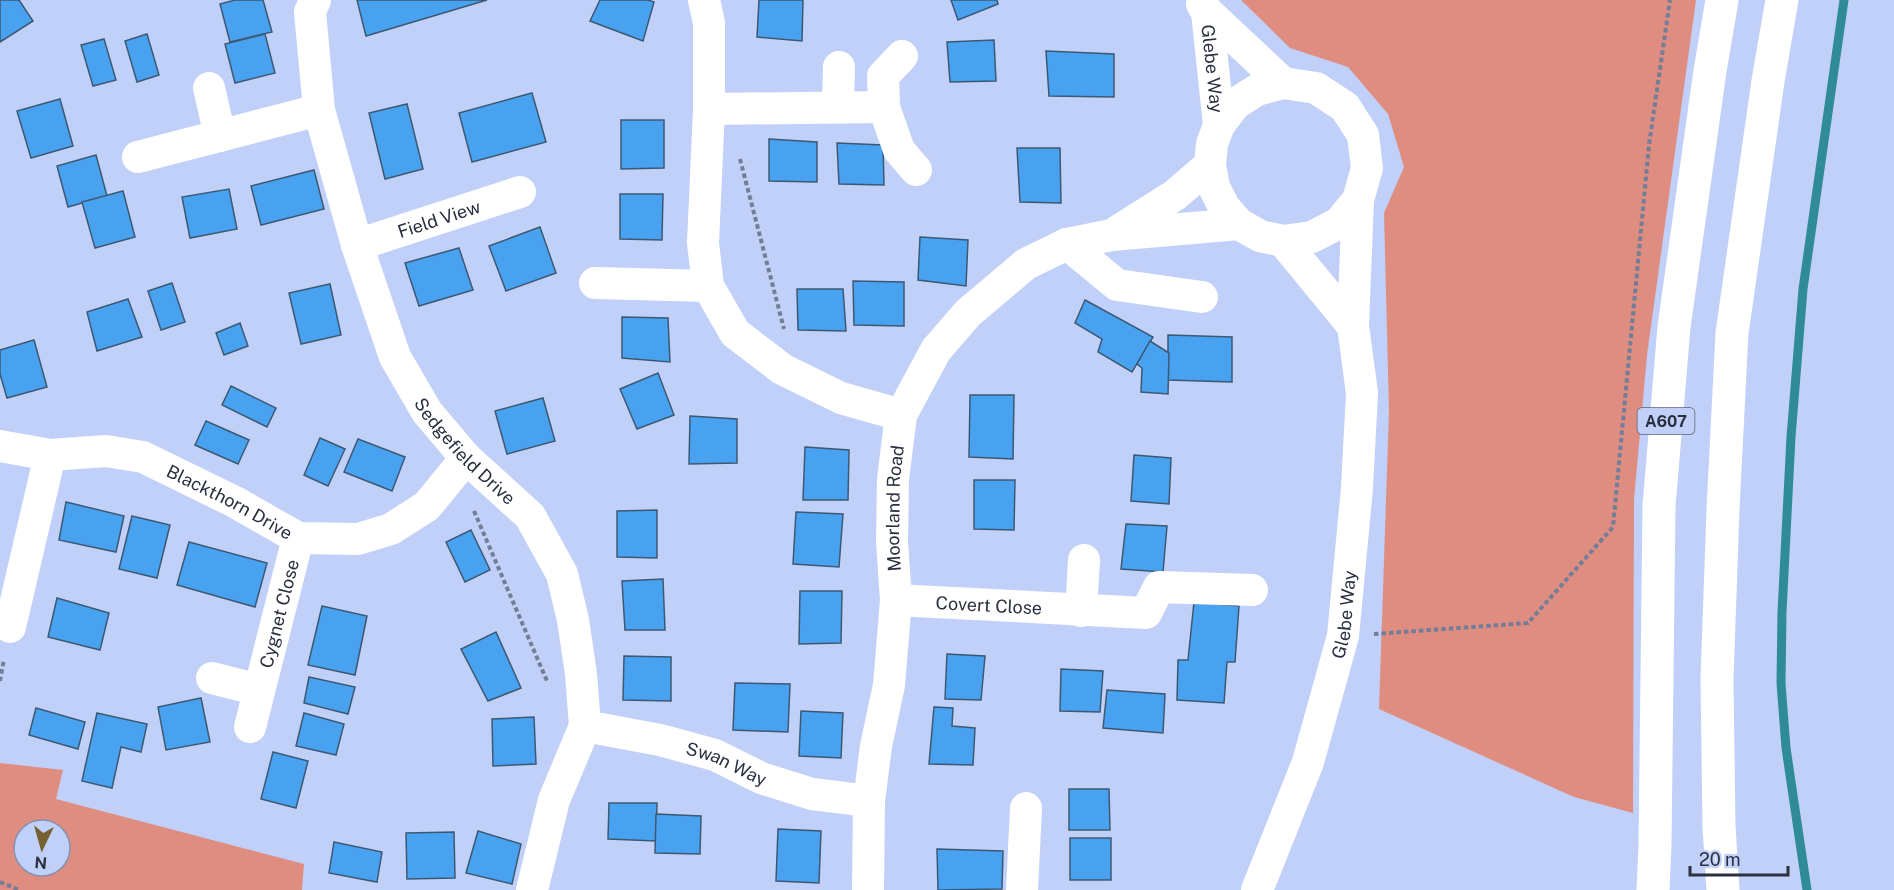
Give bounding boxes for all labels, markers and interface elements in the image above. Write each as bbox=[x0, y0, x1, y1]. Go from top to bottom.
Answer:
street label: Glebe Way bbox=[1198, 23, 1228, 114]
street label: Field View bbox=[395, 195, 483, 242]
street label: Sedgefield Drive bbox=[410, 394, 520, 508]
road number: A607 bbox=[1638, 408, 1694, 434]
street label: Moorland Road bbox=[881, 444, 908, 572]
street label: Blackthorn Drive bbox=[163, 460, 297, 543]
street label: Cygnet Close bbox=[255, 557, 303, 670]
street label: Glebe Way bbox=[1327, 569, 1360, 661]
street label: Covert Close bbox=[935, 592, 1043, 618]
street label: Swan Way bbox=[684, 737, 770, 790]
north arrow bbox=[12, 818, 72, 878]
scale bar bbox=[1690, 839, 1788, 877]
text: 20 m bbox=[1699, 849, 1741, 870]
text: N bbox=[34, 852, 48, 872]

